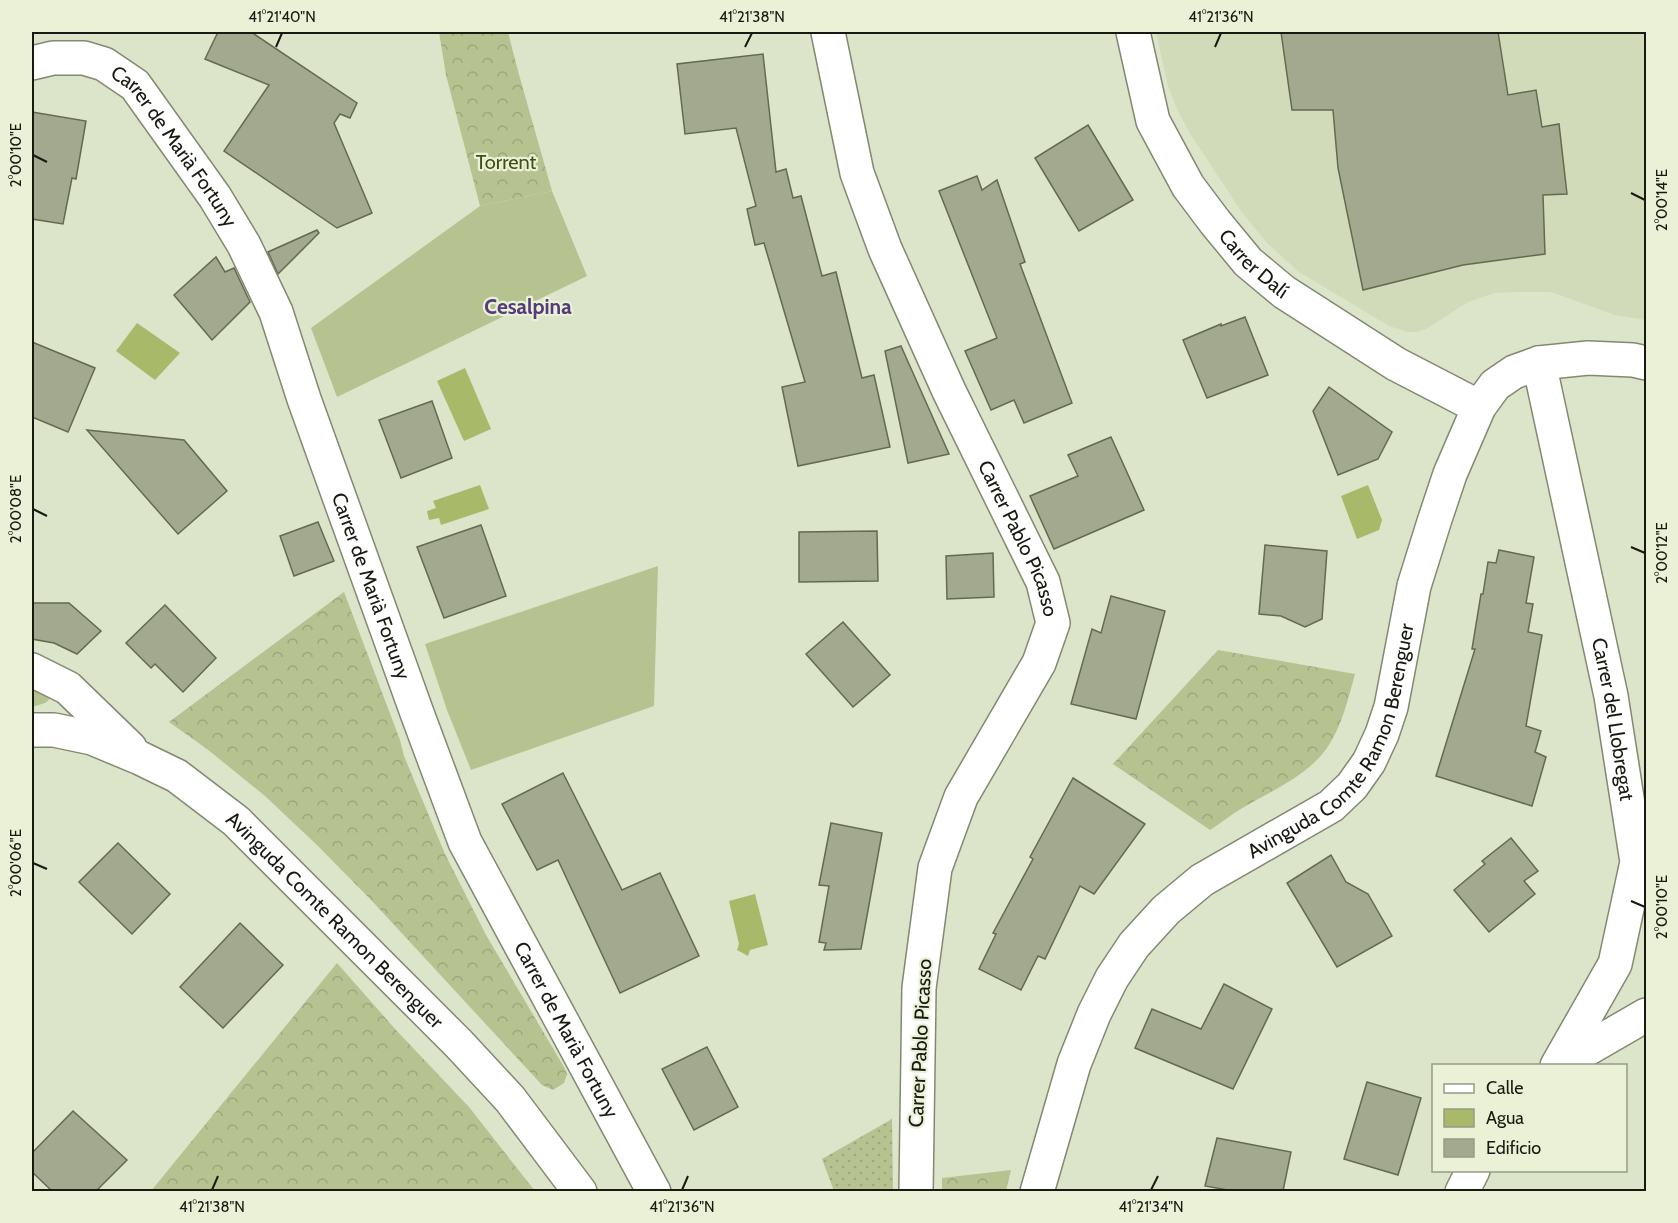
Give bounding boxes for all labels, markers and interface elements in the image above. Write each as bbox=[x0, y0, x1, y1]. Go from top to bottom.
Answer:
text: 41°21'40"N bbox=[248, 8, 316, 26]
text: 41°21'38"N bbox=[719, 8, 785, 26]
text: 41°21'36"N bbox=[1188, 8, 1254, 26]
street label: Carrer de Marià Fortuny bbox=[106, 60, 242, 231]
text: 2°00'10"E bbox=[7, 123, 25, 187]
park label: Torrent bbox=[476, 150, 536, 174]
text: 2°00'14"E bbox=[1653, 169, 1671, 231]
street label: Carrer Dalí bbox=[1214, 224, 1293, 303]
district label: Cesalpina bbox=[484, 294, 572, 319]
street label: Carrer Pablo Picasso bbox=[973, 456, 1063, 619]
text: 2°00'08"E bbox=[7, 475, 25, 543]
street label: Carrer de Marià Fortuny bbox=[327, 489, 416, 683]
text: 2°00'12"E bbox=[1653, 522, 1671, 584]
street label: Avinguda Comte Ramon Berenguer bbox=[1243, 621, 1419, 863]
street label: Carrer del Llobregat bbox=[1587, 636, 1639, 803]
street label: Avinguda Comte Ramon Berenguer bbox=[222, 806, 449, 1034]
text: 2°00'06"E bbox=[7, 829, 25, 897]
text: 2°00'10"E bbox=[1653, 875, 1671, 939]
street label: Carrer de Marià Fortuny bbox=[509, 937, 624, 1122]
street label: Carrer Pablo Picasso bbox=[904, 958, 936, 1128]
legend bbox=[1432, 1064, 1627, 1172]
text: Calle bbox=[1486, 1077, 1523, 1099]
text: Agua bbox=[1486, 1107, 1524, 1129]
text: Edificio bbox=[1486, 1137, 1541, 1159]
text: 41°21'38"N bbox=[179, 1198, 245, 1216]
text: 41°21'36"N bbox=[649, 1198, 715, 1216]
text: 41°21'34"N bbox=[1118, 1198, 1184, 1216]

